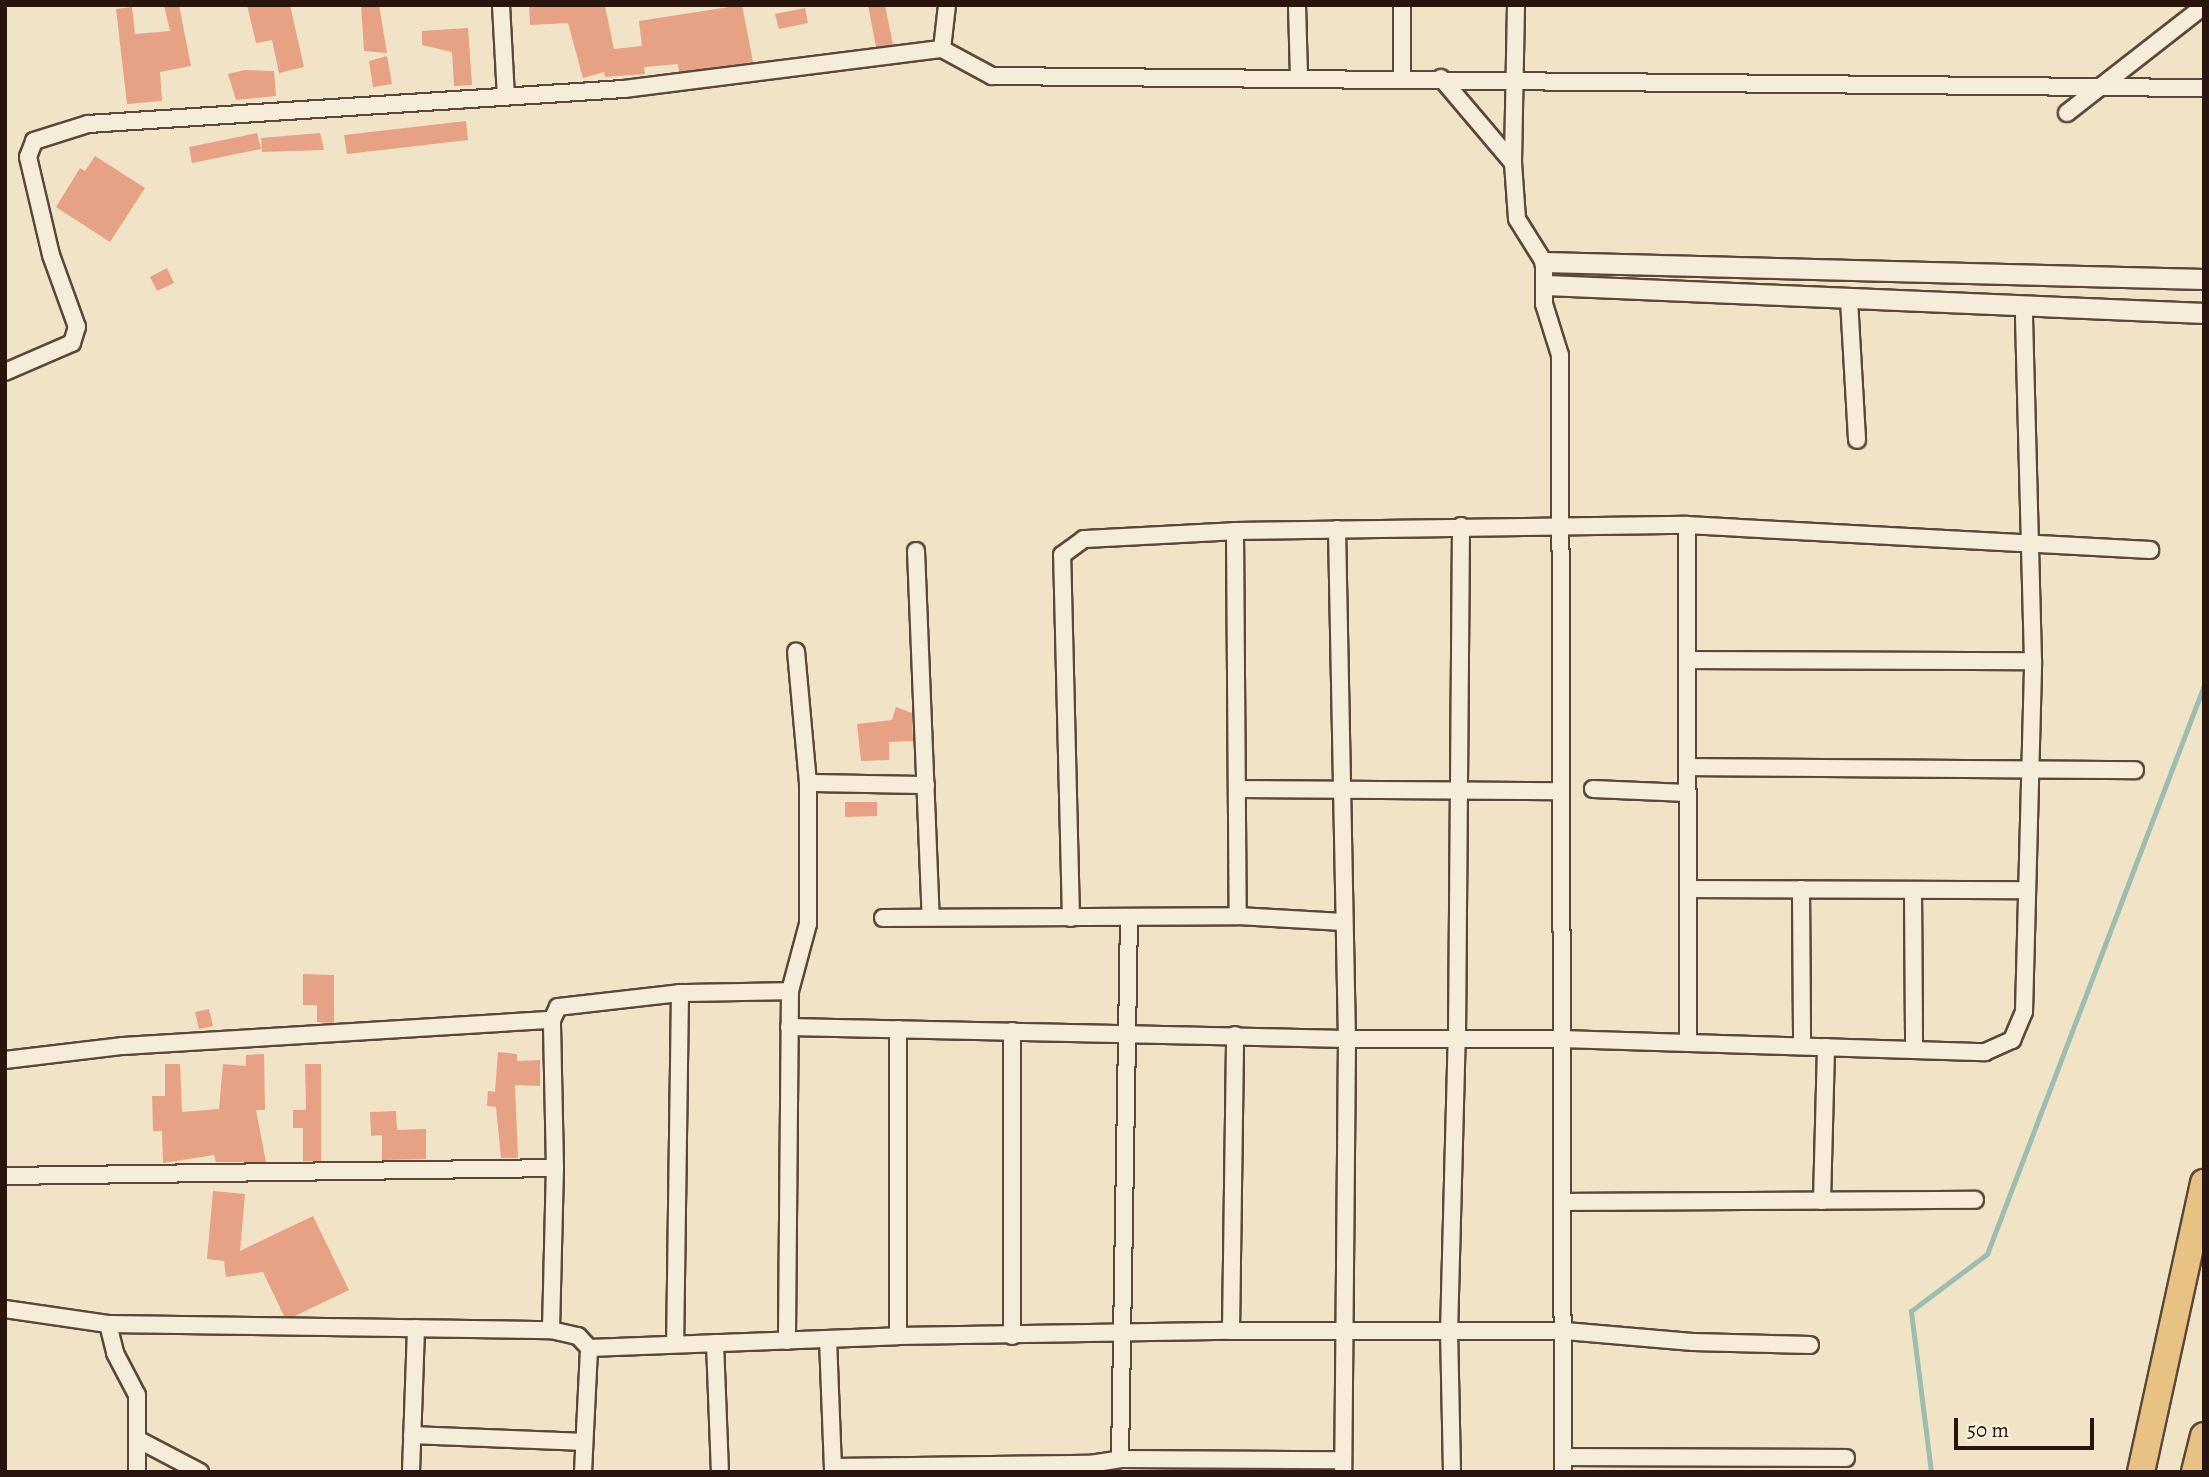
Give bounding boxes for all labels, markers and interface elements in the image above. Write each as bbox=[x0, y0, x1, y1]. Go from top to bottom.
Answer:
scale bar bbox=[1957, 1404, 2097, 1448]
text: 50 m bbox=[1967, 1416, 2009, 1444]

